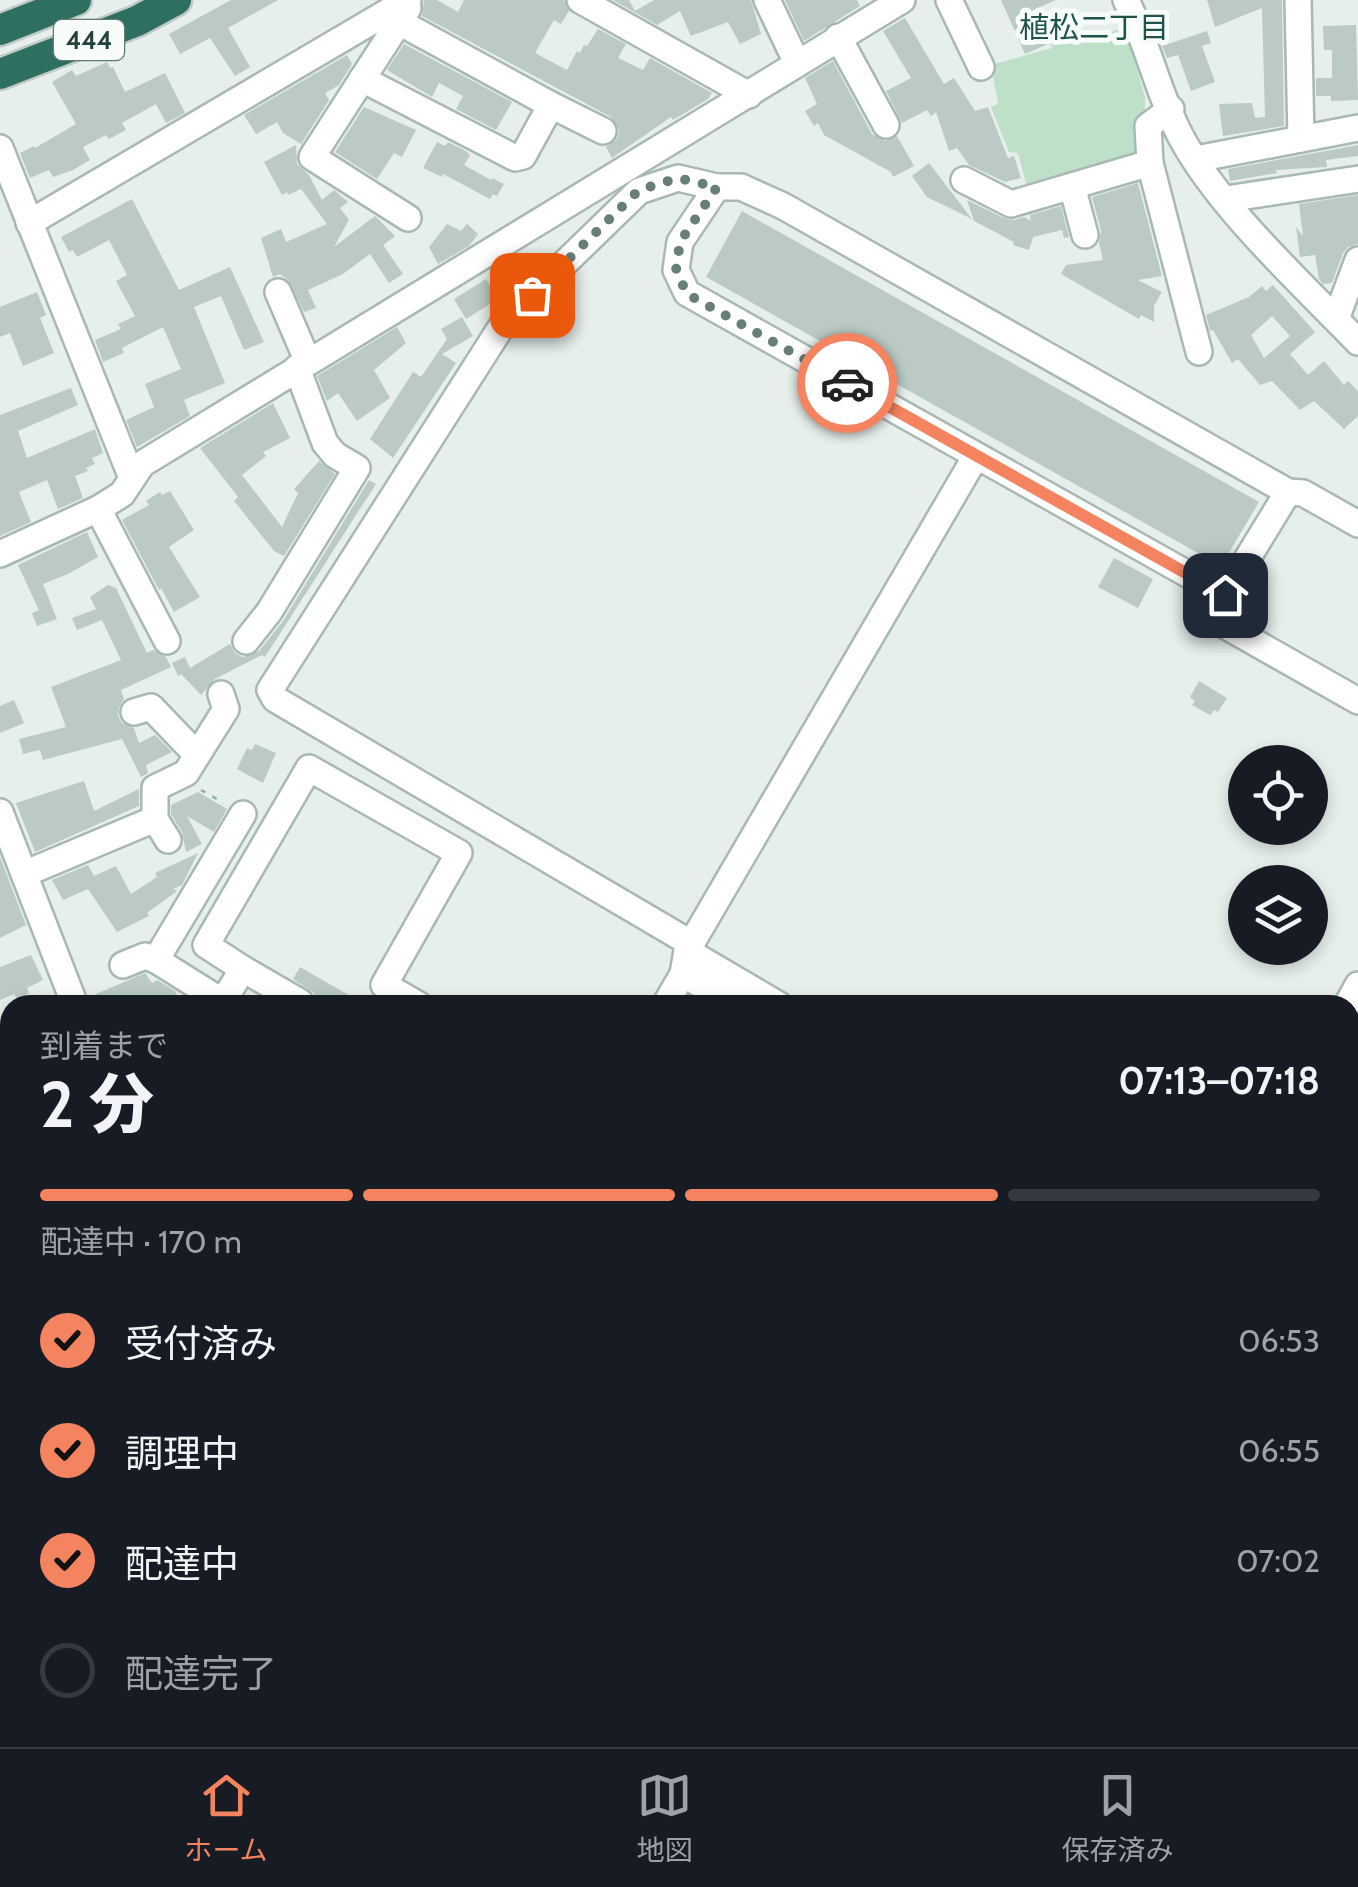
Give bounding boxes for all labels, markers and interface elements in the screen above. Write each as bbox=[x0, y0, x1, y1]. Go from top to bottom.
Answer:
district label: 植松二丁目 bbox=[1019, 9, 1169, 46]
road number: 444 bbox=[54, 20, 124, 60]
pin bbox=[490, 253, 575, 338]
icon: bag bbox=[505, 268, 560, 323]
courier bbox=[797, 333, 897, 433]
icon: car bbox=[820, 356, 875, 411]
pin bbox=[1183, 553, 1268, 638]
icon: home bbox=[1198, 568, 1253, 623]
map controls bbox=[1228, 745, 1328, 965]
button: locate bbox=[1228, 745, 1328, 845]
button: layers bbox=[1228, 865, 1328, 965]
text: 到着まで bbox=[40, 1026, 168, 1065]
text: 07:13–07:18 bbox=[1118, 1057, 1320, 1104]
text: 2 分 bbox=[40, 1064, 154, 1143]
text: 配達中 · 170 m bbox=[40, 1222, 242, 1261]
icon: check bbox=[40, 1313, 95, 1368]
text: 受付済み bbox=[125, 1320, 277, 1367]
text: 06:53 bbox=[1238, 1321, 1320, 1360]
icon: check bbox=[40, 1423, 95, 1478]
text: 調理中 bbox=[125, 1430, 239, 1477]
text: 06:55 bbox=[1238, 1431, 1320, 1470]
icon: check bbox=[40, 1533, 95, 1588]
text: 配達中 bbox=[125, 1540, 239, 1587]
text: 07:02 bbox=[1236, 1541, 1320, 1580]
text: 配達完了 bbox=[125, 1650, 277, 1697]
tab: ホーム bbox=[184, 1768, 268, 1868]
tab: 地図 bbox=[637, 1768, 693, 1868]
tab: 保存済み bbox=[1061, 1768, 1174, 1868]

